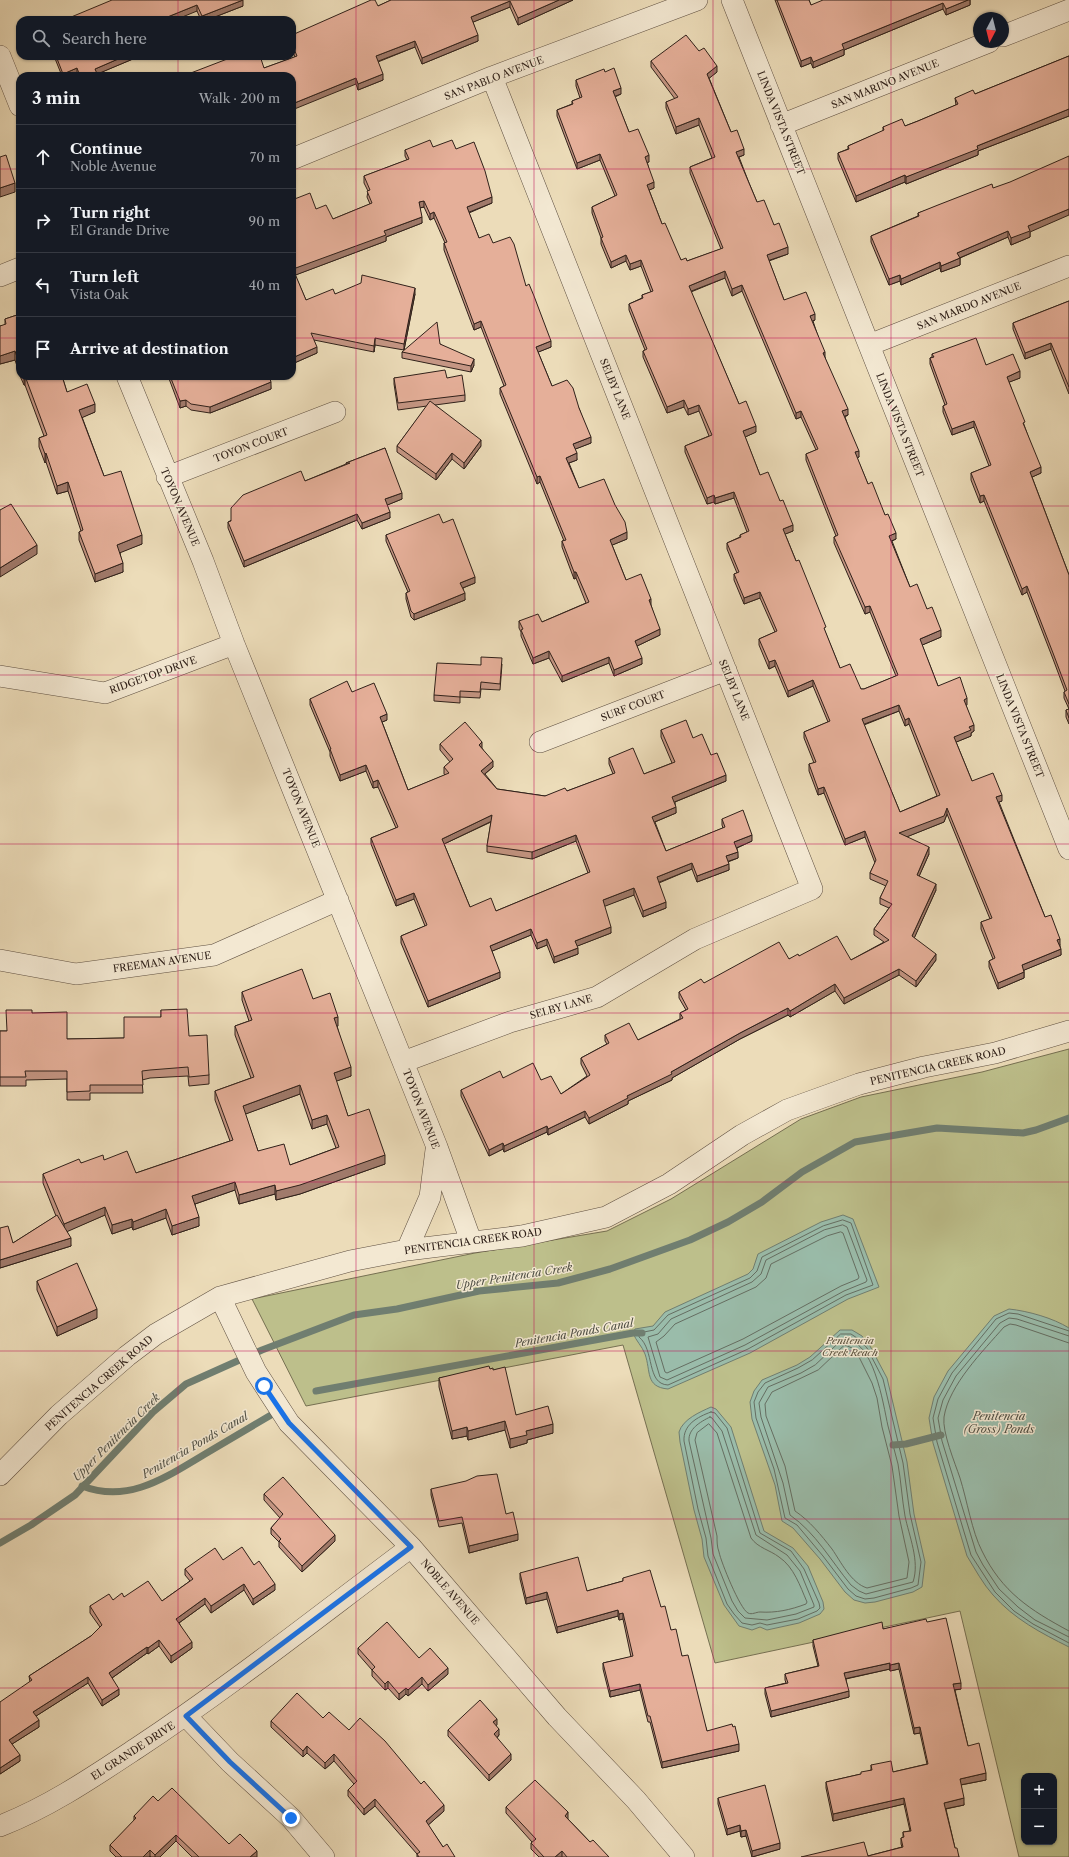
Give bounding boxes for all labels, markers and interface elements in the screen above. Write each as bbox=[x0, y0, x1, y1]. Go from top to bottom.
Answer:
north arrow bbox=[973, 12, 1009, 48]
search box bbox=[16, 16, 296, 60]
icon: search bbox=[30, 27, 52, 49]
text: Search here bbox=[62, 29, 147, 48]
street label: SAN PABLO AVENUE bbox=[443, 53, 546, 103]
street label: SAN MARINO AVENUE bbox=[829, 56, 941, 112]
street label: LINDA VISTA STREET bbox=[754, 69, 808, 177]
text: 3 min bbox=[32, 88, 81, 108]
text: Walk · 200 m bbox=[199, 90, 280, 106]
text: Continue bbox=[70, 139, 142, 158]
icon: ahead bbox=[32, 146, 54, 168]
text: 70 m bbox=[250, 149, 280, 165]
text: Noble Avenue bbox=[70, 158, 157, 174]
text: Turn right bbox=[70, 203, 150, 222]
icon: right bbox=[32, 210, 54, 232]
text: 90 m bbox=[249, 213, 280, 229]
text: El Grande Drive bbox=[70, 222, 170, 238]
text: Turn left bbox=[70, 267, 139, 286]
icon: left bbox=[32, 274, 54, 296]
text: 40 m bbox=[249, 277, 280, 293]
street label: SAN MARDO AVENUE bbox=[915, 279, 1023, 333]
text: Vista Oak bbox=[70, 286, 129, 302]
icon: arrive bbox=[32, 338, 54, 360]
text: Arrive at destination bbox=[70, 339, 229, 358]
street label: SELBY LANE bbox=[597, 357, 633, 421]
street label: LINDA VISTA STREET bbox=[873, 371, 927, 479]
street label: TOYON COURT bbox=[212, 425, 291, 465]
street label: TOYON AVENUE bbox=[158, 466, 203, 548]
street label: RIDGETOP DRIVE bbox=[108, 653, 199, 697]
street label: SELBY LANE bbox=[716, 658, 752, 722]
street label: LINDA VISTA STREET bbox=[993, 672, 1047, 780]
street label: SURF COURT bbox=[599, 688, 668, 724]
street label: TOYON AVENUE bbox=[279, 766, 323, 850]
street label: FREEMAN AVENUE bbox=[112, 949, 212, 975]
street label: SELBY LANE bbox=[528, 992, 594, 1022]
street label: PENITENCIA CREEK ROAD bbox=[869, 1044, 1007, 1088]
street label: TOYON AVENUE bbox=[400, 1067, 442, 1151]
street label: PENITENCIA CREEK ROAD bbox=[403, 1225, 543, 1257]
water label: Upper Penitencia Creek bbox=[455, 1260, 574, 1292]
water label: Penitencia Ponds Canal bbox=[512, 1315, 636, 1351]
street label: PENITENCIA CREEK ROAD bbox=[42, 1333, 156, 1433]
park label: Penitencia Creek Reach bbox=[822, 1334, 878, 1359]
route start bbox=[255, 1377, 273, 1395]
water label: Upper Penitencia Creek bbox=[69, 1390, 163, 1484]
water label: Penitencia Ponds Canal bbox=[138, 1408, 252, 1482]
water label: Penitencia (Gross) Ponds bbox=[963, 1409, 1035, 1436]
street label: NOBLE AVENUE bbox=[418, 1557, 482, 1628]
street label: EL GRANDE DRIVE bbox=[89, 1719, 178, 1783]
map controls bbox=[1021, 1773, 1057, 1845]
button: + bbox=[1021, 1773, 1057, 1809]
route end bbox=[282, 1809, 300, 1827]
button: − bbox=[1021, 1809, 1057, 1845]

